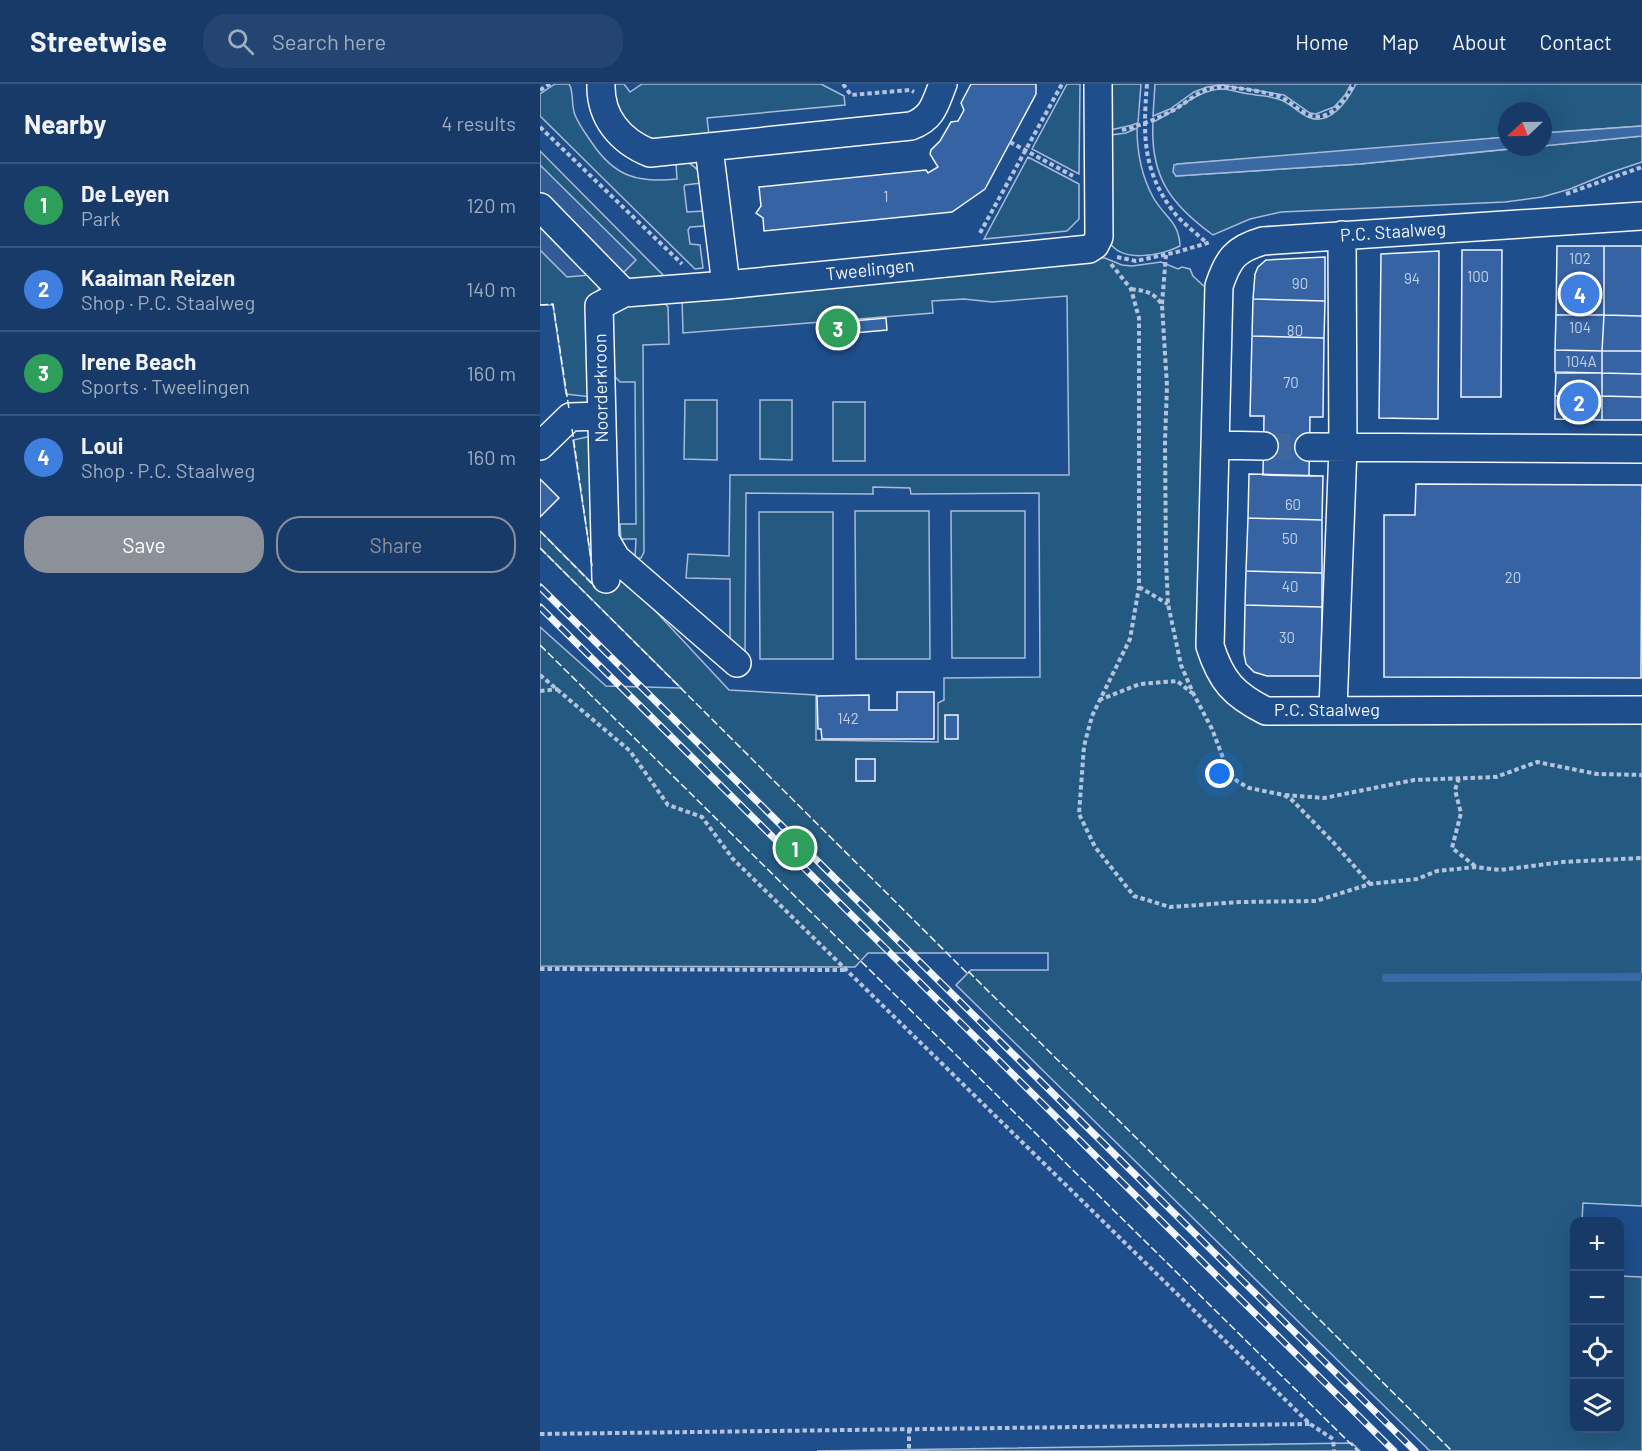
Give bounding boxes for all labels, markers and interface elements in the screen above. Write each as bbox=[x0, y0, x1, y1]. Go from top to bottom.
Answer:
search box bbox=[203, 14, 623, 68]
text: Streetwise bbox=[30, 24, 167, 58]
icon: search bbox=[224, 25, 257, 58]
text: Search here bbox=[272, 28, 386, 54]
text: Home bbox=[1295, 29, 1349, 54]
text: Map bbox=[1382, 29, 1419, 54]
text: About bbox=[1452, 29, 1507, 54]
text: Contact bbox=[1540, 29, 1612, 54]
north arrow bbox=[1498, 102, 1552, 156]
text: Nearby bbox=[24, 108, 106, 139]
text: 4 results bbox=[441, 111, 516, 135]
text: De Leyen bbox=[81, 180, 169, 206]
house number: 1 bbox=[883, 187, 889, 205]
text: 1 bbox=[40, 193, 47, 217]
text: 120 m bbox=[466, 193, 516, 217]
text: Park bbox=[81, 206, 120, 230]
street label: P.C. Staalweg bbox=[1339, 216, 1447, 246]
house number: 102 bbox=[1569, 249, 1591, 267]
street label: Tweelingen bbox=[825, 253, 915, 285]
text: Kaaiman Reizen bbox=[81, 264, 235, 290]
house number: 100 bbox=[1467, 267, 1489, 285]
house number: 94 bbox=[1404, 269, 1420, 287]
pin: 4 bbox=[1560, 272, 1600, 316]
house number: 90 bbox=[1292, 274, 1308, 292]
text: 2 bbox=[38, 277, 49, 301]
text: 140 m bbox=[466, 277, 516, 301]
text: Shop · P.C. Staalweg bbox=[81, 290, 255, 314]
pin: 3 bbox=[818, 306, 858, 350]
house number: 104 bbox=[1569, 318, 1591, 336]
house number: 80 bbox=[1287, 321, 1303, 339]
street label: Noorderkroon bbox=[588, 333, 612, 443]
text: Irene Beach bbox=[81, 348, 196, 374]
house number: 104A bbox=[1565, 352, 1597, 370]
text: 3 bbox=[38, 361, 49, 385]
text: 160 m bbox=[467, 361, 516, 385]
house number: 70 bbox=[1283, 373, 1299, 391]
text: Sports · Tweelingen bbox=[81, 374, 250, 398]
pin: 2 bbox=[1560, 380, 1598, 424]
text: Loui bbox=[81, 432, 123, 458]
text: 4 bbox=[37, 445, 50, 469]
text: 160 m bbox=[467, 445, 516, 469]
text: Shop · P.C. Staalweg bbox=[81, 458, 255, 482]
house number: 60 bbox=[1285, 495, 1301, 513]
button: Save bbox=[24, 516, 264, 573]
button: Share bbox=[276, 516, 516, 573]
house number: 50 bbox=[1282, 529, 1298, 547]
house number: 20 bbox=[1505, 568, 1521, 586]
house number: 40 bbox=[1282, 577, 1298, 595]
house number: 30 bbox=[1279, 628, 1295, 646]
street label: P.C. Staalweg bbox=[1274, 698, 1380, 720]
house number: 142 bbox=[837, 709, 859, 727]
your location bbox=[1205, 759, 1234, 788]
pin: 1 bbox=[776, 826, 814, 870]
map controls bbox=[1570, 1217, 1624, 1433]
button: + bbox=[1570, 1217, 1624, 1271]
button: − bbox=[1570, 1271, 1624, 1325]
button: locate bbox=[1570, 1325, 1624, 1379]
button: layers bbox=[1570, 1379, 1624, 1433]

